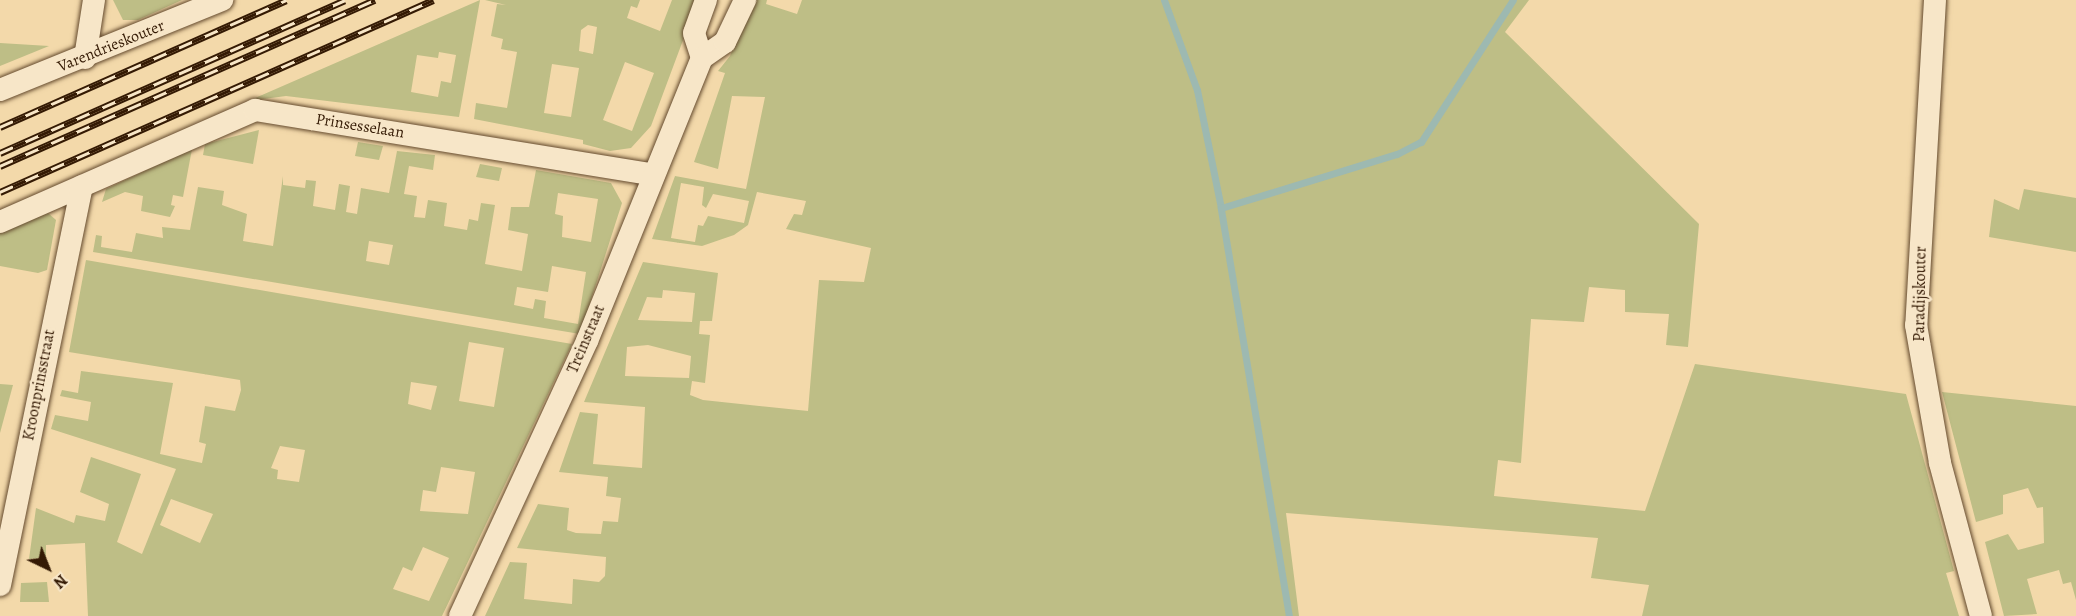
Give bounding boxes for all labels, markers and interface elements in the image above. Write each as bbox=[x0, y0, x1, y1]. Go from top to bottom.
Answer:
street label: Varendrieskouter bbox=[55, 16, 167, 76]
street label: Prinsesselaan bbox=[314, 110, 406, 142]
street label: Paradijskouter bbox=[1910, 246, 1930, 342]
street label: Treinstraat bbox=[563, 302, 609, 376]
street label: Kroonprinsstraat bbox=[19, 328, 59, 442]
north arrow bbox=[18, 538, 78, 598]
text: N bbox=[49, 569, 72, 593]

